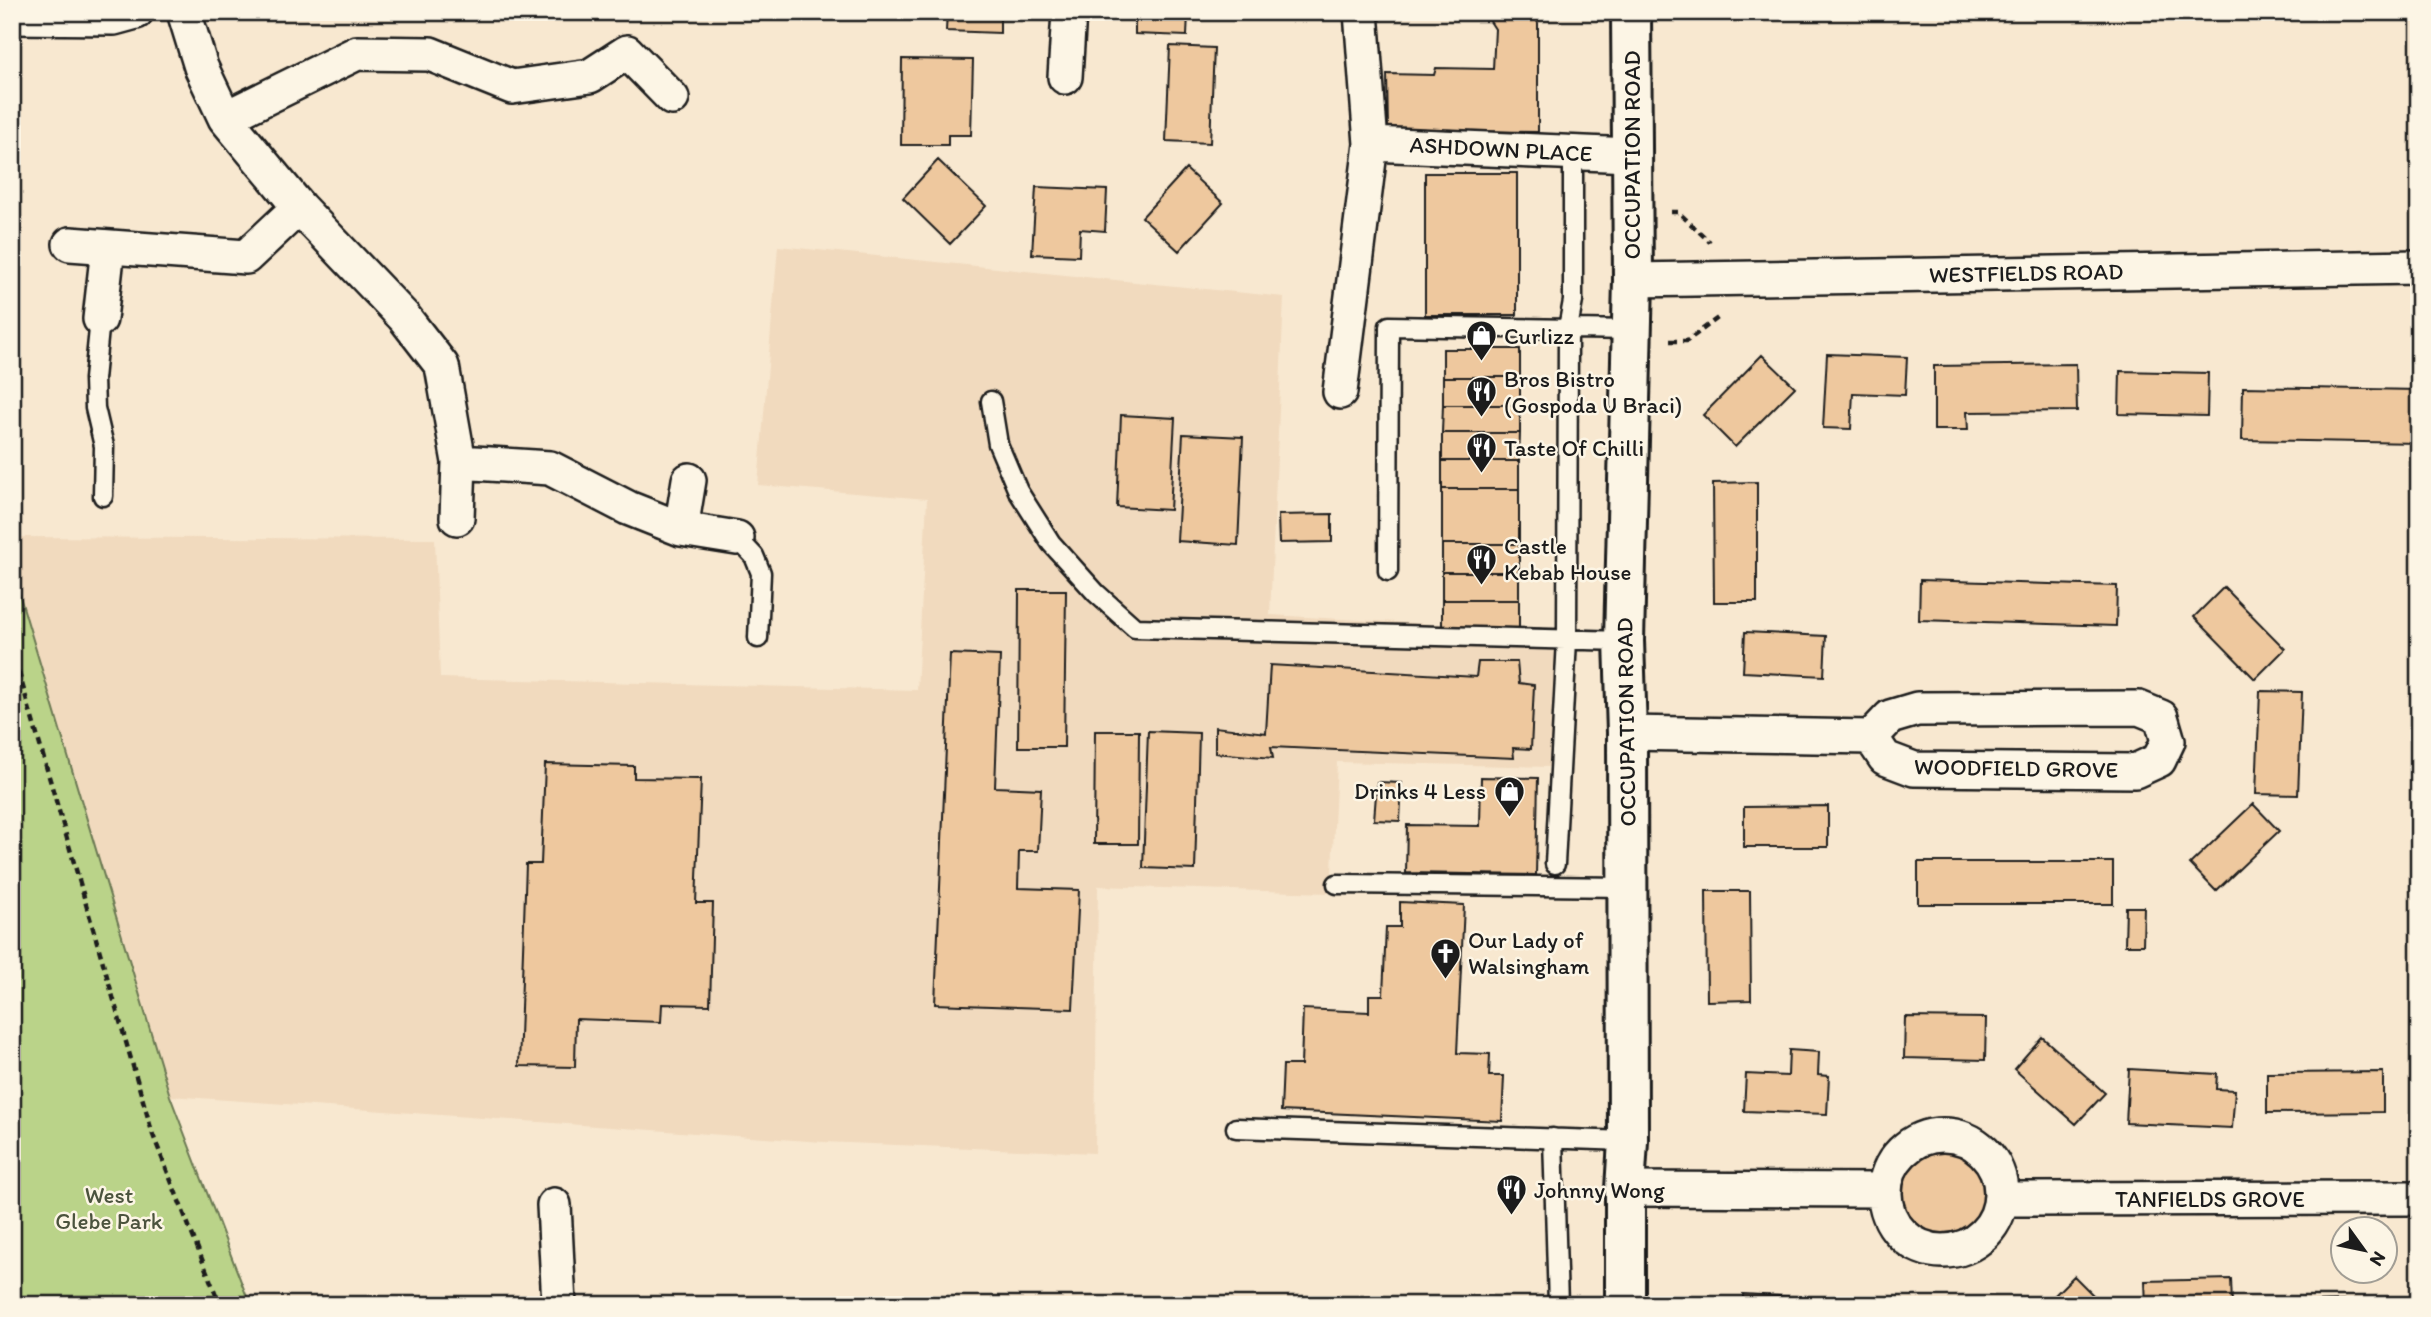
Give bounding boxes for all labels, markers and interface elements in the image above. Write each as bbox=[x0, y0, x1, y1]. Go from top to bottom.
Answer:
street label: OCCUPATION ROAD bbox=[1618, 50, 1646, 260]
street label: ASHDOWN PLACE bbox=[1409, 130, 1593, 168]
street label: WESTFIELDS ROAD bbox=[1929, 257, 2123, 289]
shop icon: Curlizz bbox=[1464, 319, 1498, 363]
place label: Curlizz bbox=[1504, 322, 1575, 350]
place label: Bros Bistro (Gospoda U Braci) bbox=[1504, 365, 1682, 419]
restaurant icon: Bros Bistro (Gospoda U Braci) bbox=[1464, 375, 1498, 419]
restaurant icon: Taste Of Chilli bbox=[1464, 431, 1498, 475]
place label: Taste Of Chilli bbox=[1504, 434, 1644, 462]
place label: Castle Kebab House bbox=[1504, 532, 1632, 586]
restaurant icon: Castle Kebab House bbox=[1464, 542, 1498, 586]
street label: OCCUPATION ROAD bbox=[1610, 617, 1642, 827]
street label: WOODFIELD GROVE bbox=[1914, 752, 2119, 784]
shop icon: Drinks 4 Less bbox=[1492, 774, 1526, 818]
place label: Drinks 4 Less bbox=[1354, 777, 1486, 805]
place label: Our Lady of Walsingham bbox=[1468, 926, 1589, 980]
church icon: Our Lady of Walsingham bbox=[1428, 936, 1462, 980]
restaurant icon: Johnny Wong bbox=[1494, 1173, 1528, 1217]
place label: Johnny Wong bbox=[1534, 1176, 1665, 1204]
park label: West Glebe Park bbox=[55, 1181, 163, 1235]
street label: TANFIELDS GROVE bbox=[2115, 1185, 2305, 1213]
north arrow bbox=[2330, 1216, 2400, 1286]
text: N bbox=[2365, 1247, 2391, 1271]

